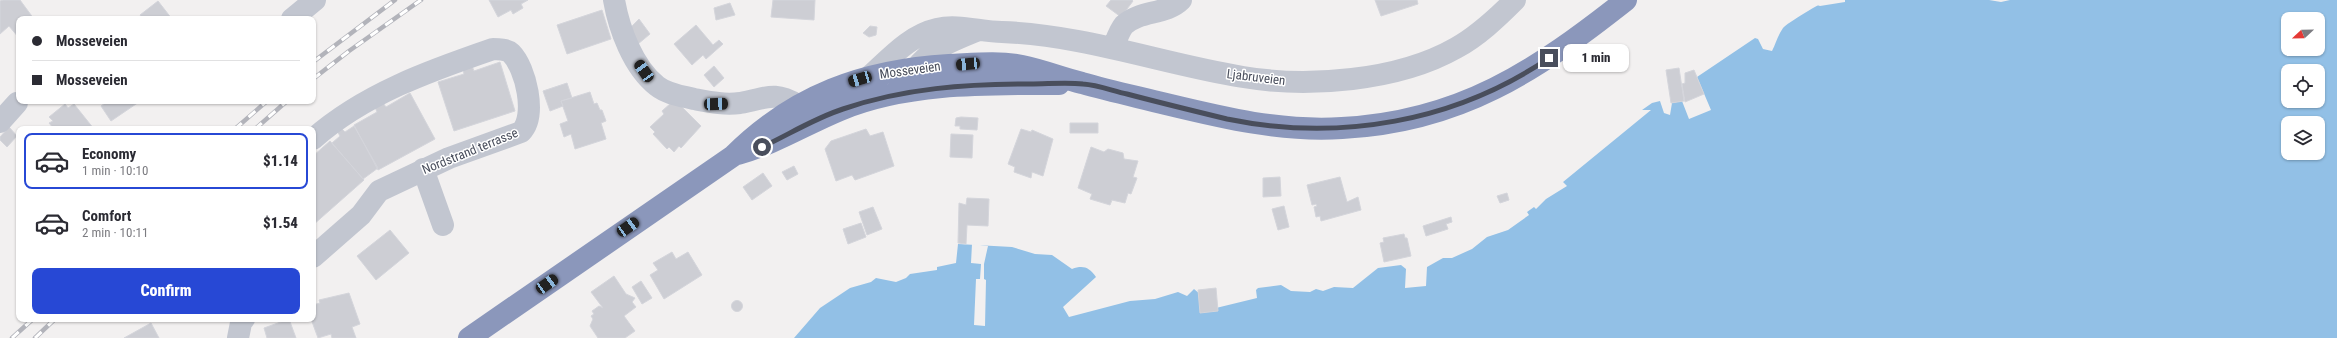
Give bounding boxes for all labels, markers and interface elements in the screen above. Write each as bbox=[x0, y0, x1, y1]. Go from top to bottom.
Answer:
north arrow bbox=[2281, 12, 2325, 56]
map controls bbox=[2281, 12, 2325, 160]
text: Mosseveien bbox=[56, 32, 128, 50]
callout: 1 min bbox=[1563, 44, 1629, 72]
route end bbox=[1540, 49, 1558, 67]
text: 1 min bbox=[1582, 50, 1610, 65]
car bbox=[956, 57, 980, 71]
car bbox=[632, 58, 656, 84]
street label: Mosseveien bbox=[879, 58, 941, 82]
button: locate bbox=[2281, 64, 2325, 108]
street label: Ljabruveien bbox=[1226, 66, 1286, 88]
car bbox=[847, 70, 873, 88]
text: Mosseveien bbox=[56, 71, 128, 89]
car bbox=[704, 98, 728, 110]
button: layers bbox=[2281, 116, 2325, 160]
street label: Nordstrand terrasse bbox=[420, 125, 520, 177]
route start bbox=[753, 138, 771, 156]
icon: car bbox=[34, 143, 70, 179]
text: Economy bbox=[82, 145, 136, 163]
text: $1.14 bbox=[263, 152, 298, 170]
text: 1 min · 10:10 bbox=[82, 163, 148, 178]
icon: car bbox=[34, 205, 70, 241]
text: Comfort bbox=[82, 207, 131, 225]
text: $1.54 bbox=[263, 214, 298, 232]
car bbox=[615, 215, 641, 239]
text: 2 min · 10:11 bbox=[82, 225, 148, 240]
button: Confirm bbox=[32, 268, 300, 314]
car bbox=[534, 272, 560, 296]

